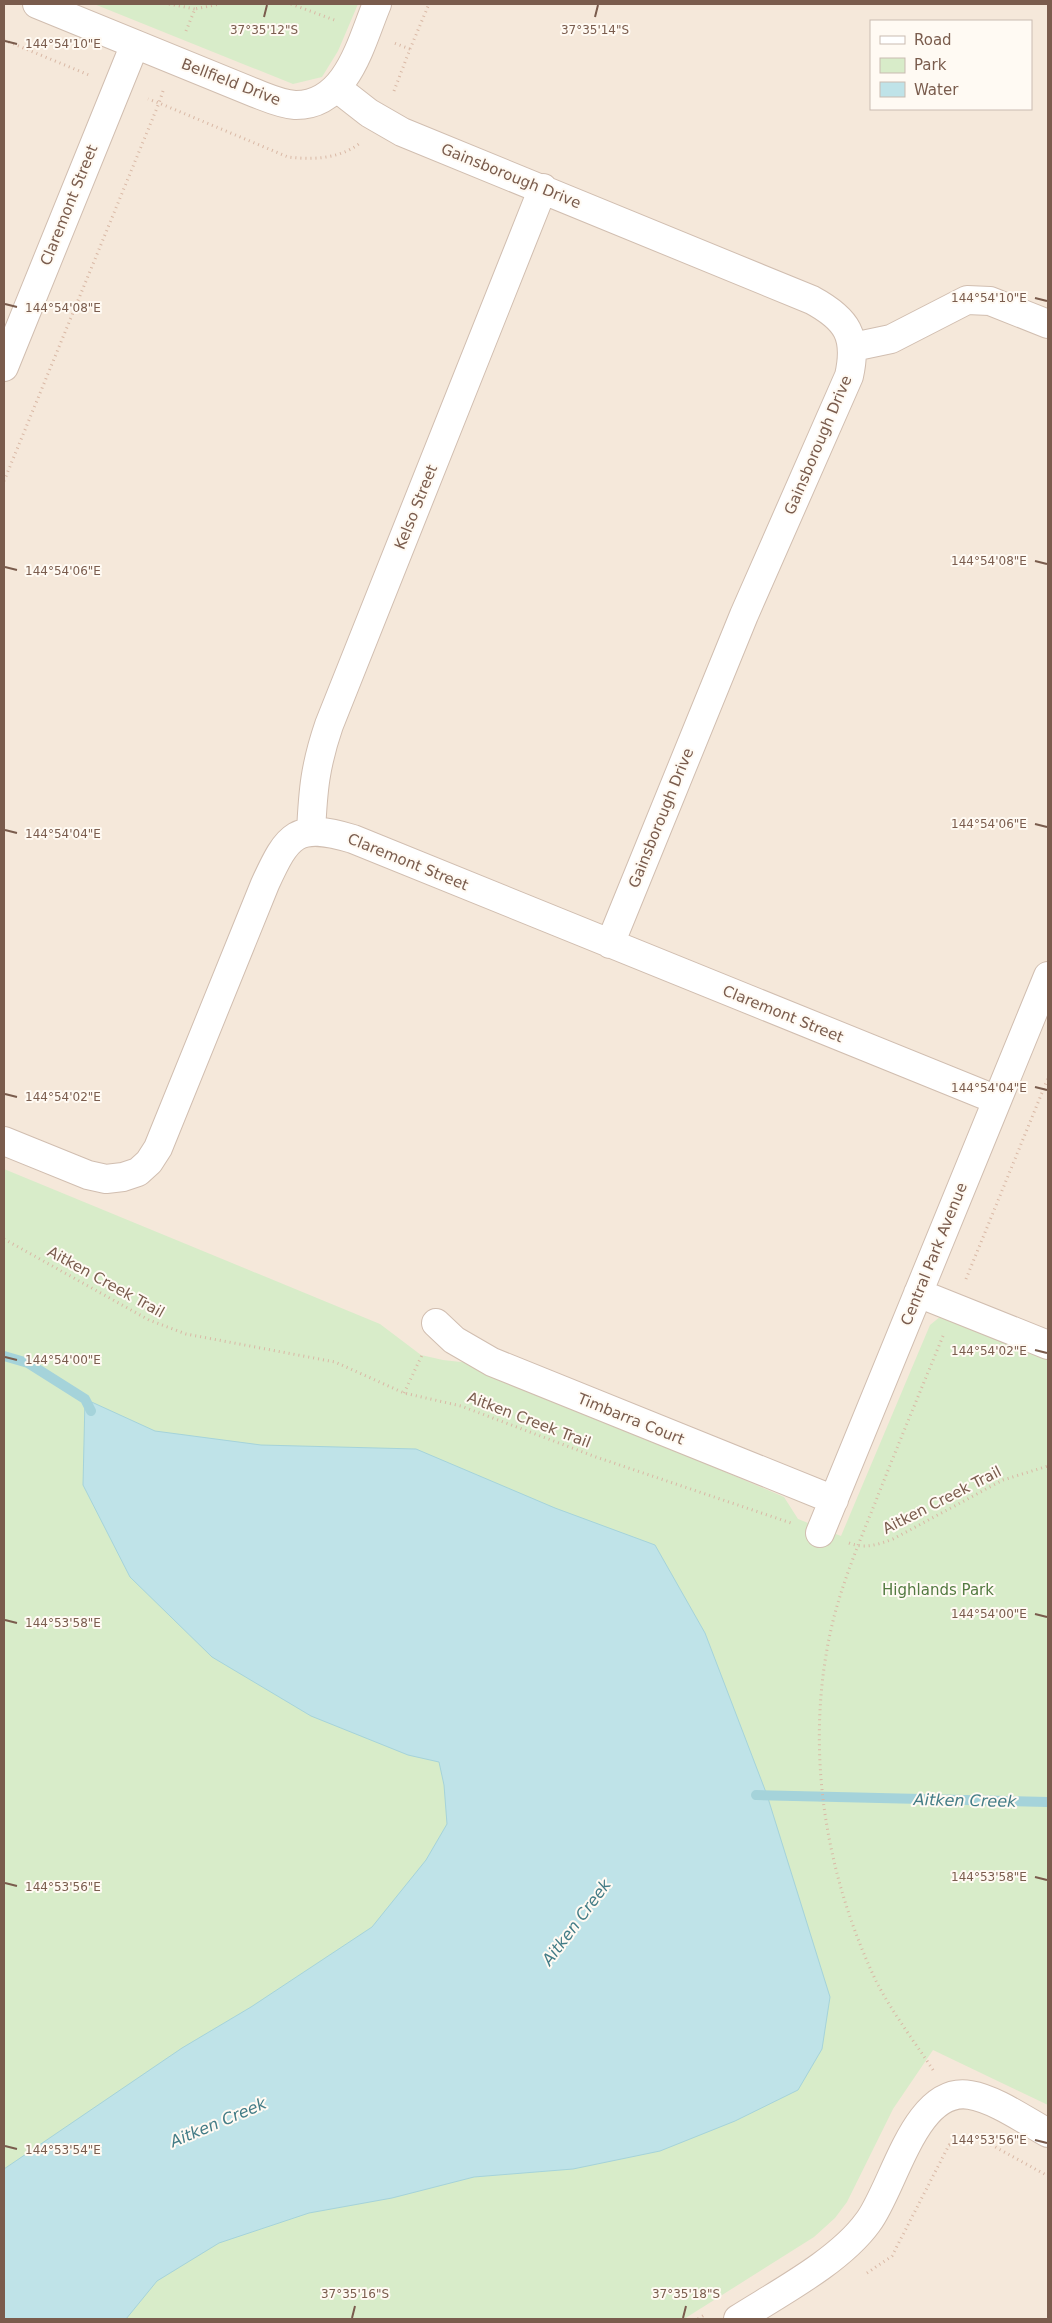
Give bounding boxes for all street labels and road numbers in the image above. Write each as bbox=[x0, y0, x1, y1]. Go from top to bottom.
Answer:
street label: Bellfield Drive bbox=[179, 55, 283, 109]
street label: Gainsborough Drive bbox=[438, 140, 584, 212]
street label: Claremont Street bbox=[37, 142, 101, 268]
street label: Gainsborough Drive bbox=[781, 373, 855, 517]
street label: Kelso Street bbox=[391, 462, 441, 552]
street label: Gainsborough Drive bbox=[625, 745, 697, 891]
street label: Claremont Street bbox=[345, 830, 471, 894]
street label: Claremont Street bbox=[720, 982, 846, 1046]
street label: Central Park Avenue bbox=[897, 1180, 971, 1328]
street label: Aitken Creek Trail bbox=[44, 1242, 168, 1322]
street label: Aitken Creek Trail bbox=[465, 1388, 593, 1452]
street label: Timbarra Court bbox=[574, 1389, 687, 1449]
street label: Aitken Creek Trail bbox=[880, 1462, 1004, 1538]

